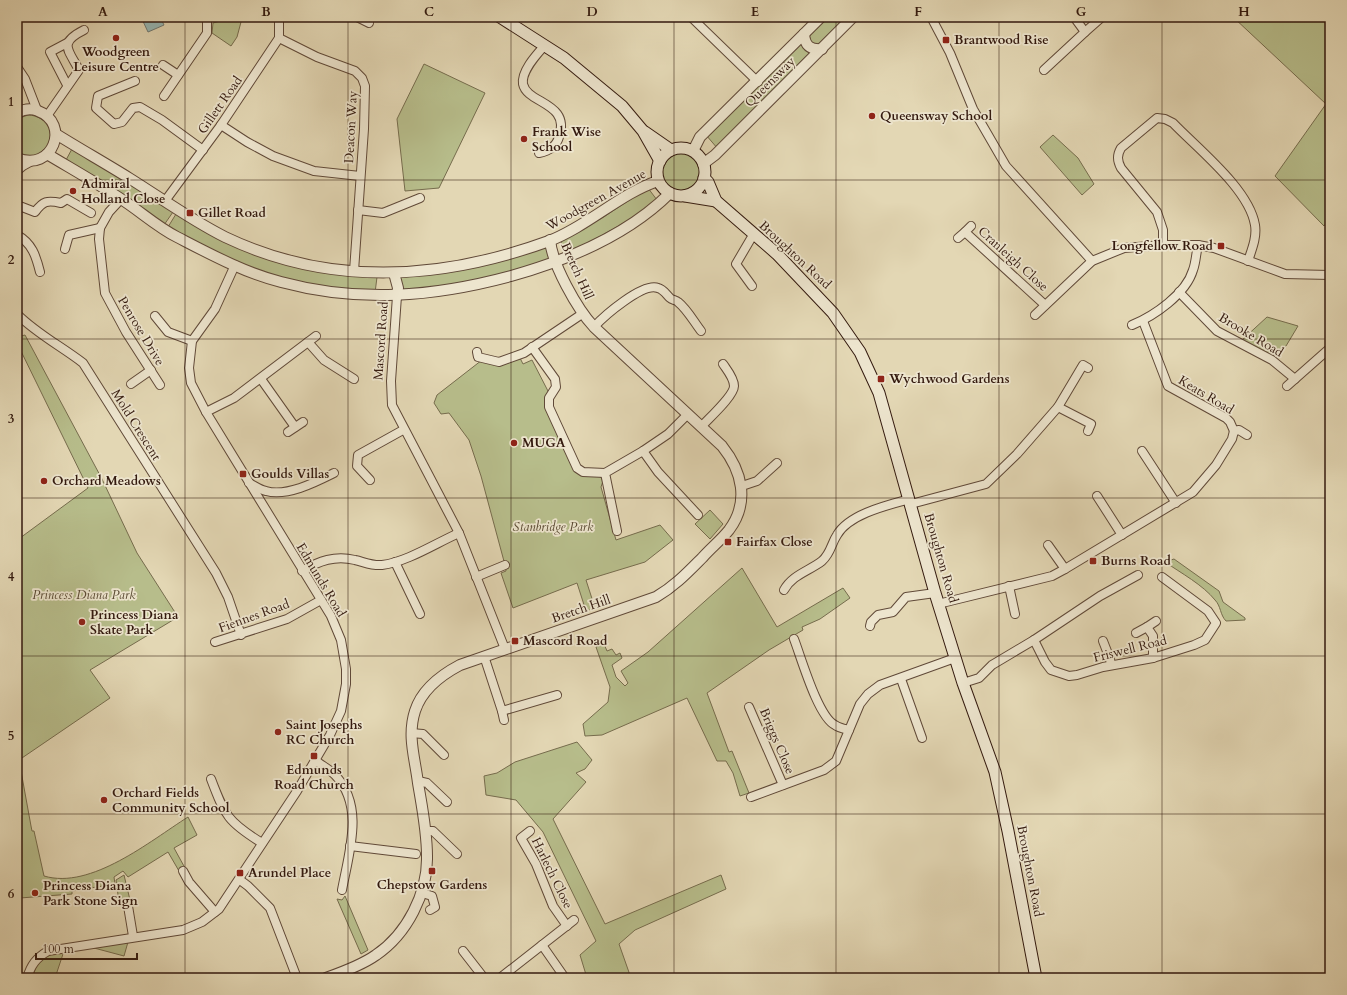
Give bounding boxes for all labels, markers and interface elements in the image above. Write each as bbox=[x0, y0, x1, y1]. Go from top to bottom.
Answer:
text: A bbox=[98, 3, 108, 21]
text: B bbox=[261, 3, 271, 21]
text: C bbox=[424, 3, 434, 21]
text: D bbox=[586, 3, 598, 21]
text: E bbox=[751, 3, 759, 21]
text: F bbox=[914, 3, 922, 21]
text: G bbox=[1076, 3, 1087, 21]
text: H bbox=[1238, 3, 1250, 21]
place label: Brantwood Rise bbox=[954, 31, 1049, 49]
marker: Woodgreen Leisure Centre bbox=[111, 33, 121, 43]
marker: Brantwood Rise bbox=[941, 35, 951, 45]
place label: Woodgreen Leisure Centre bbox=[73, 43, 159, 76]
street label: Queensway bbox=[741, 53, 799, 111]
street label: Gillett Road bbox=[193, 72, 247, 138]
street label: Deacon Way bbox=[340, 90, 362, 164]
text: 1 bbox=[8, 93, 14, 111]
place label: Queensway School bbox=[880, 107, 992, 125]
marker: Queensway School bbox=[867, 111, 877, 121]
place label: Frank Wise School bbox=[532, 123, 601, 156]
marker: Frank Wise School bbox=[519, 134, 529, 144]
street label: Woodgreen Avenue bbox=[542, 165, 650, 236]
place label: Admiral Holland Close bbox=[81, 175, 165, 208]
marker: Admiral Holland Close bbox=[68, 186, 78, 196]
place label: Gillet Road bbox=[198, 204, 266, 222]
marker: Gillet Road bbox=[185, 208, 195, 218]
street label: Broughton Road bbox=[755, 217, 835, 293]
street label: Cranleigh Close bbox=[974, 223, 1052, 296]
place label: Longfellow Road bbox=[1111, 237, 1214, 255]
street label: Bretch Hill bbox=[556, 239, 598, 303]
marker: Longfellow Road bbox=[1216, 241, 1226, 251]
text: 2 bbox=[8, 251, 15, 269]
street label: Penrose Drive bbox=[113, 293, 169, 369]
street label: Mascord Road bbox=[369, 301, 393, 381]
street label: Brooke Road bbox=[1215, 309, 1287, 361]
place label: Wychwood Gardens bbox=[888, 370, 1010, 388]
street label: Keats Road bbox=[1175, 371, 1237, 419]
marker: Wychwood Gardens bbox=[876, 374, 886, 384]
street label: Mold Crescent bbox=[107, 386, 165, 464]
text: 3 bbox=[8, 410, 15, 428]
place label: MUGA bbox=[522, 434, 566, 452]
marker: MUGA bbox=[509, 438, 519, 448]
place label: Goulds Villas bbox=[251, 465, 329, 483]
marker: Goulds Villas bbox=[238, 469, 248, 479]
place label: Orchard Meadows bbox=[52, 472, 161, 490]
marker: Orchard Meadows bbox=[39, 476, 49, 486]
street label: Broughton Road bbox=[920, 511, 962, 605]
park label: Stanbridge Park bbox=[513, 518, 594, 536]
place label: Fairfax Close bbox=[736, 533, 813, 551]
marker: Fairfax Close bbox=[723, 537, 733, 547]
street label: Edmunds Road bbox=[292, 539, 350, 621]
place label: Burns Road bbox=[1101, 552, 1172, 570]
marker: Burns Road bbox=[1088, 556, 1098, 566]
text: 4 bbox=[8, 568, 15, 586]
park label: Princess Diana Park bbox=[32, 586, 136, 604]
street label: Bretch Hill bbox=[549, 590, 614, 627]
street label: Fiennes Road bbox=[216, 595, 292, 637]
place label: Princess Diana Skate Park bbox=[90, 606, 179, 639]
marker: Princess Diana Skate Park bbox=[77, 617, 87, 627]
street label: Friswell Road bbox=[1091, 631, 1169, 667]
place label: Mascord Road bbox=[523, 632, 608, 650]
marker: Mascord Road bbox=[510, 636, 520, 646]
street label: Briggs Close bbox=[755, 705, 799, 777]
place label: Saint Josephs RC Church bbox=[286, 716, 363, 749]
text: 5 bbox=[8, 727, 14, 745]
marker: Saint Josephs RC Church bbox=[273, 727, 283, 737]
marker: Edmunds Road Church bbox=[309, 751, 319, 761]
place label: Edmunds Road Church bbox=[274, 761, 354, 794]
place label: Orchard Fields Community School bbox=[112, 784, 230, 817]
marker: Orchard Fields Community School bbox=[99, 795, 109, 805]
street label: Broughton Road bbox=[1012, 824, 1048, 918]
street label: Harlech Close bbox=[527, 834, 577, 912]
place label: Arundel Place bbox=[248, 864, 331, 882]
marker: Chepstow Gardens bbox=[427, 866, 437, 876]
marker: Arundel Place bbox=[235, 868, 245, 878]
place label: Chepstow Gardens bbox=[377, 876, 488, 894]
place label: Princess Diana Park Stone Sign bbox=[43, 877, 138, 910]
text: 6 bbox=[8, 885, 15, 903]
marker: Princess Diana Park Stone Sign bbox=[30, 888, 40, 898]
scale bar bbox=[36, 935, 137, 961]
text: 100 m bbox=[42, 941, 75, 957]

